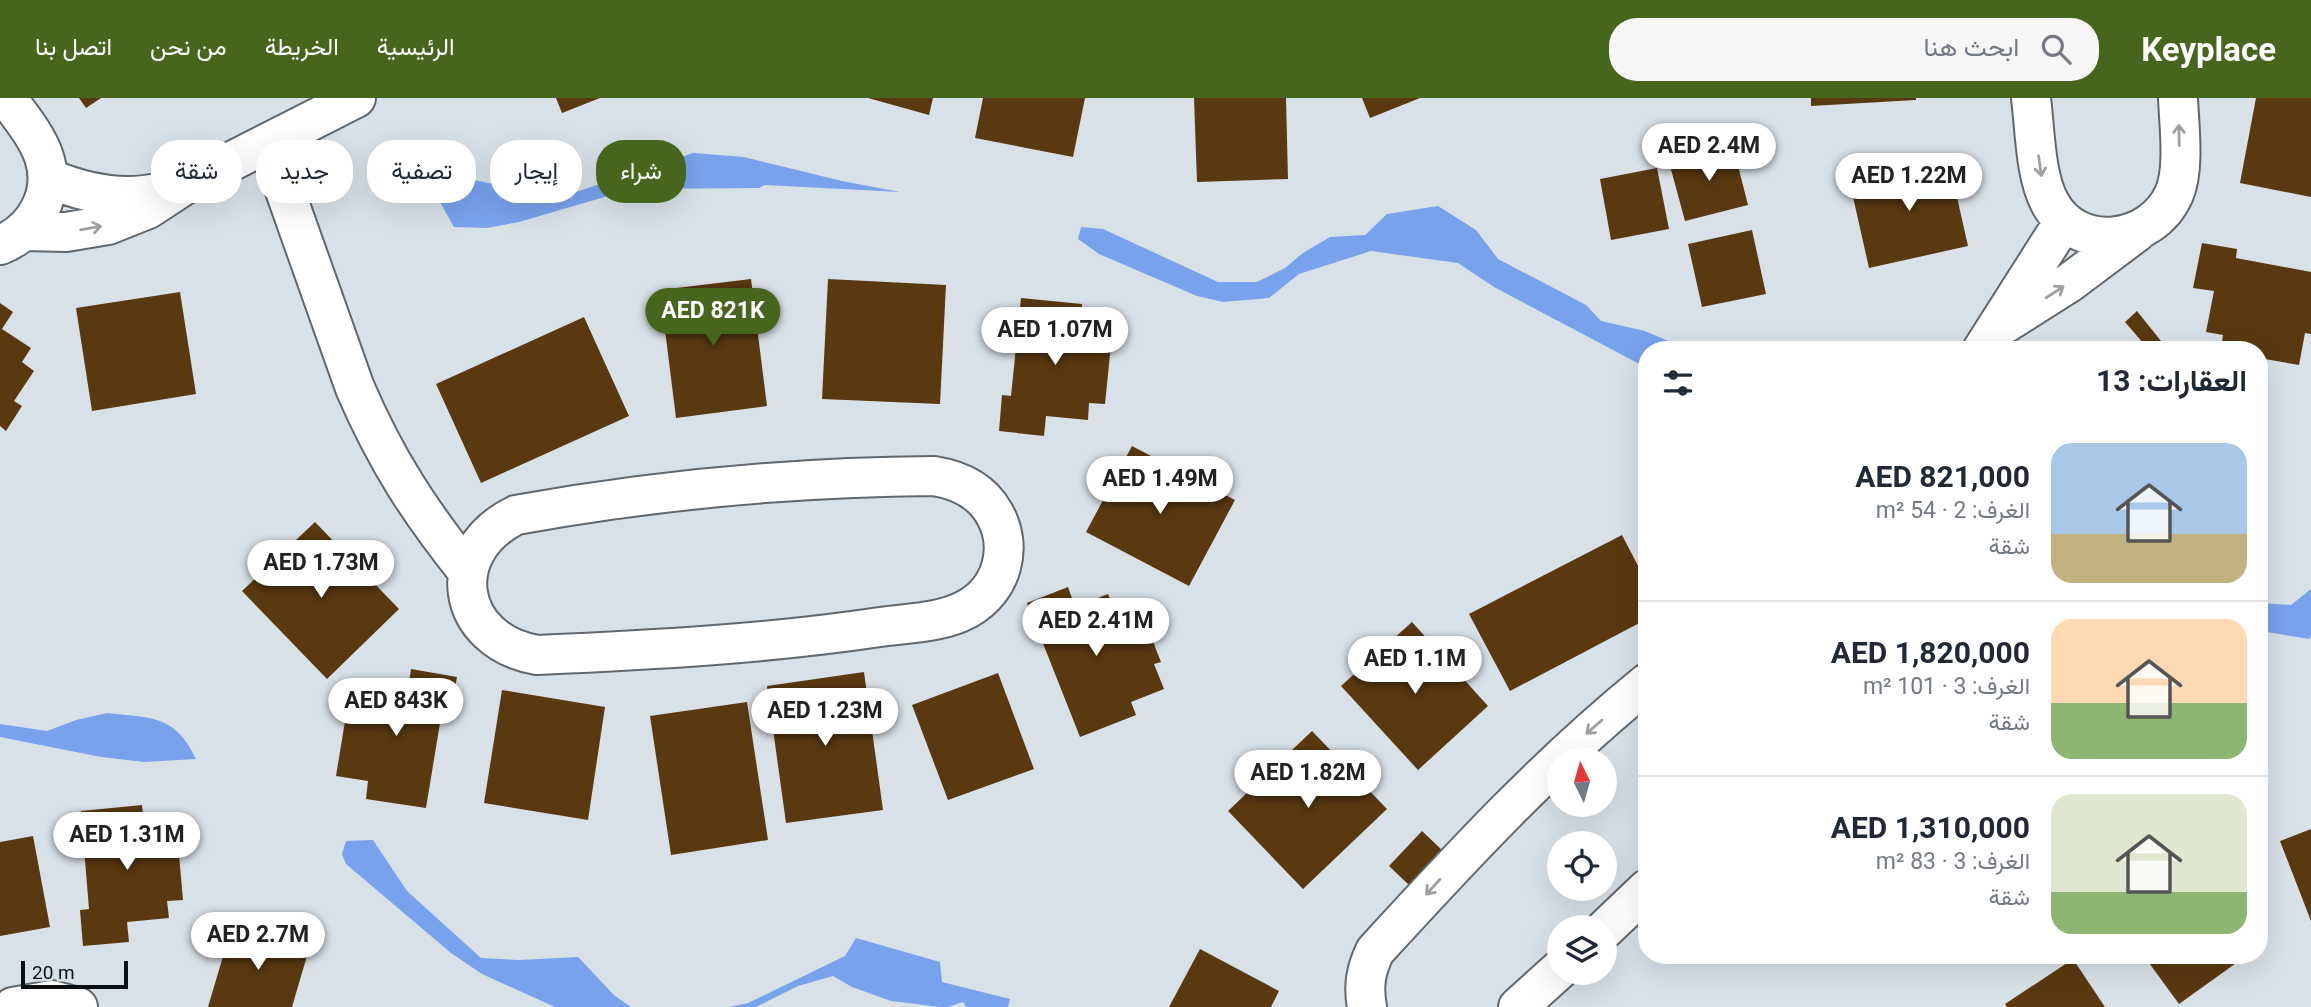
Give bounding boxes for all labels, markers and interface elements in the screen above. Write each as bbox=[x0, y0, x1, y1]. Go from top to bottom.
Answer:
search box bbox=[1609, 18, 2099, 81]
icon: search bbox=[2037, 30, 2075, 68]
text: Keyplace bbox=[2141, 30, 2276, 69]
text: ابحث هنا bbox=[1924, 32, 2019, 62]
text: اتصل بنا bbox=[35, 33, 112, 61]
text: من نحن bbox=[150, 33, 227, 61]
text: الخريطة bbox=[265, 33, 339, 61]
text: الرئيسية bbox=[377, 33, 454, 61]
pin: AED 2.4M bbox=[1637, 123, 1781, 183]
one-way arrow bbox=[2172, 124, 2186, 147]
text: AED 2.4M bbox=[1658, 132, 1760, 159]
chip: شقة bbox=[151, 140, 242, 203]
chip: جديد bbox=[256, 140, 353, 203]
chip: تصفية bbox=[367, 140, 476, 203]
chip: إيجار bbox=[490, 140, 582, 203]
chip: شراء bbox=[596, 140, 686, 203]
pin: AED 1.22M bbox=[1829, 153, 1989, 213]
one-way arrow bbox=[2033, 154, 2046, 177]
text: AED 1.22M bbox=[1851, 162, 1967, 189]
one-way arrow bbox=[80, 221, 102, 234]
one-way arrow bbox=[2045, 284, 2065, 298]
pin: AED 821K bbox=[641, 288, 785, 348]
text: AED 821K bbox=[661, 297, 765, 324]
pin: AED 1.07M bbox=[975, 308, 1135, 367]
text: AED 1.07M bbox=[997, 316, 1113, 343]
text: العقارات: 13 bbox=[2096, 363, 2247, 398]
icon: filters bbox=[1659, 364, 1697, 402]
pin: AED 1.49M bbox=[1080, 456, 1240, 516]
text: AED 821,000 bbox=[1855, 459, 2030, 494]
text: AED 1.49M bbox=[1102, 465, 1218, 492]
icon: home bbox=[2107, 471, 2191, 555]
text: الغرف: 2 · 54 m² bbox=[1876, 497, 2030, 524]
text: شقة bbox=[1988, 533, 2030, 560]
pin: AED 1.73M bbox=[241, 540, 401, 600]
text: AED 1.73M bbox=[263, 549, 379, 576]
pin: AED 2.41M bbox=[1016, 598, 1176, 658]
text: AED 2.41M bbox=[1038, 607, 1154, 634]
text: AED 1,820,000 bbox=[1831, 635, 2030, 670]
pin: AED 1.1M bbox=[1343, 636, 1487, 696]
text: AED 1.1M bbox=[1364, 645, 1466, 672]
icon: home bbox=[2107, 647, 2191, 731]
text: الغرف: 3 · 101 m² bbox=[1863, 673, 2030, 700]
pin: AED 843K bbox=[324, 678, 468, 738]
text: AED 843K bbox=[344, 687, 448, 714]
pin: AED 1.23M bbox=[745, 688, 905, 748]
text: AED 1.23M bbox=[767, 697, 883, 724]
text: شقة bbox=[1988, 709, 2030, 736]
one-way arrow bbox=[1586, 719, 1604, 735]
north arrow bbox=[1547, 747, 1617, 817]
map controls bbox=[1547, 747, 1617, 985]
pin: AED 1.82M bbox=[1228, 750, 1388, 810]
text: AED 1.82M bbox=[1250, 759, 1366, 786]
text: AED 1,310,000 bbox=[1831, 810, 2030, 845]
pin: AED 1.31M bbox=[47, 812, 207, 872]
text: AED 1.31M bbox=[69, 821, 185, 848]
icon: home bbox=[2107, 822, 2191, 906]
button: locate bbox=[1547, 831, 1617, 901]
text: الغرف: 3 · 83 m² bbox=[1876, 848, 2030, 875]
one-way arrow bbox=[1425, 878, 1441, 896]
text: شقة bbox=[1988, 884, 2030, 911]
pin: AED 2.7M bbox=[186, 912, 330, 972]
button: layers bbox=[1547, 915, 1617, 985]
text: AED 2.7M bbox=[207, 921, 309, 948]
scale bar bbox=[21, 958, 128, 990]
text: 20 m bbox=[32, 961, 75, 984]

